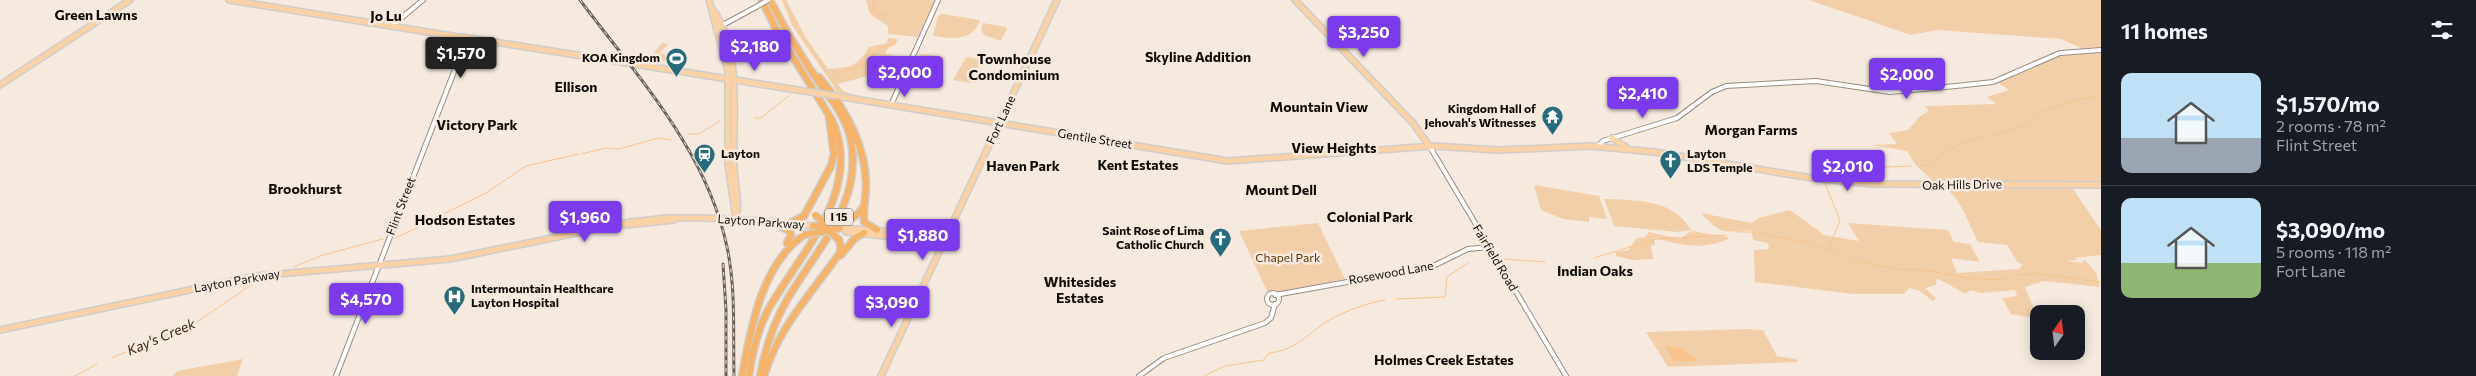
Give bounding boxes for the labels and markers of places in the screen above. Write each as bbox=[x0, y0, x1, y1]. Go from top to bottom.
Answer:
pin: $3,250 bbox=[1323, 15, 1405, 58]
pin: $2,180 bbox=[714, 30, 796, 72]
pin: $1,570 bbox=[420, 36, 502, 79]
sports icon: KOA Kingdom bbox=[664, 46, 688, 77]
place label: KOA Kingdom bbox=[582, 50, 660, 64]
pin: $2,000 bbox=[864, 56, 946, 98]
pin: $2,000 bbox=[1866, 58, 1948, 100]
pin: $2,410 bbox=[1602, 76, 1684, 119]
place label: Kingdom Hall of Jehovah's Witnesses bbox=[1424, 101, 1536, 130]
temple icon: Kingdom Hall of Jehovah's Witnesses bbox=[1540, 104, 1564, 135]
station icon: Layton bbox=[693, 142, 717, 173]
place label: Layton bbox=[721, 146, 760, 160]
place label: Layton LDS Temple bbox=[1687, 146, 1753, 174]
church icon: Layton LDS Temple bbox=[1659, 149, 1683, 180]
pin: $2,010 bbox=[1807, 150, 1889, 192]
pin: $1,960 bbox=[544, 200, 626, 243]
pin: $1,880 bbox=[882, 218, 964, 261]
place label: Saint Rose of Lima Catholic Church bbox=[1102, 223, 1204, 251]
church icon: Saint Rose of Lima Catholic Church bbox=[1208, 226, 1232, 257]
place label: Intermountain Healthcare Layton Hospital bbox=[471, 281, 614, 309]
pin: $4,570 bbox=[325, 282, 407, 325]
hospital icon: Intermountain Healthcare Layton Hospital bbox=[443, 284, 467, 315]
pin: $3,090 bbox=[851, 286, 933, 328]

